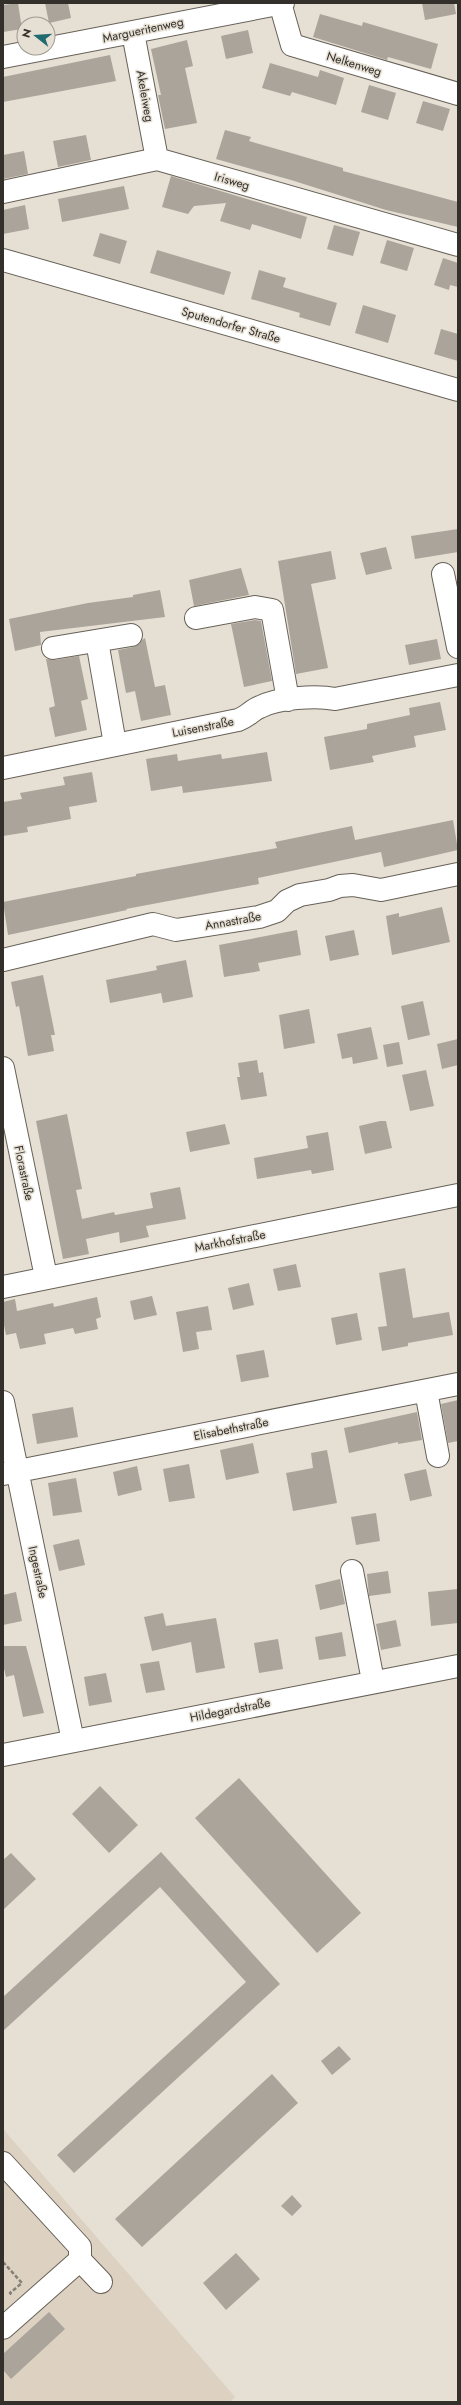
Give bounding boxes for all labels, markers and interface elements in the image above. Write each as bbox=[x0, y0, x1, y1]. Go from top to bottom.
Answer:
street label: Margueritenweg bbox=[101, 13, 185, 47]
north arrow bbox=[16, 16, 56, 56]
text: N bbox=[18, 27, 35, 40]
street label: Nelkenweg bbox=[324, 47, 384, 81]
street label: Akeleiweg bbox=[132, 69, 158, 123]
street label: Irisweg bbox=[212, 167, 252, 195]
street label: Sputendorfer Straße bbox=[179, 302, 283, 348]
street label: Luisenstraße bbox=[171, 712, 235, 742]
street label: Annastraße bbox=[203, 907, 263, 935]
street label: Florastraße bbox=[9, 1144, 39, 1202]
street label: Markhofstraße bbox=[193, 1225, 267, 1257]
street label: Elisabethstraße bbox=[192, 1413, 270, 1445]
street label: Ingestraße bbox=[24, 1544, 52, 1600]
street label: Hildegardstraße bbox=[188, 1693, 272, 1727]

